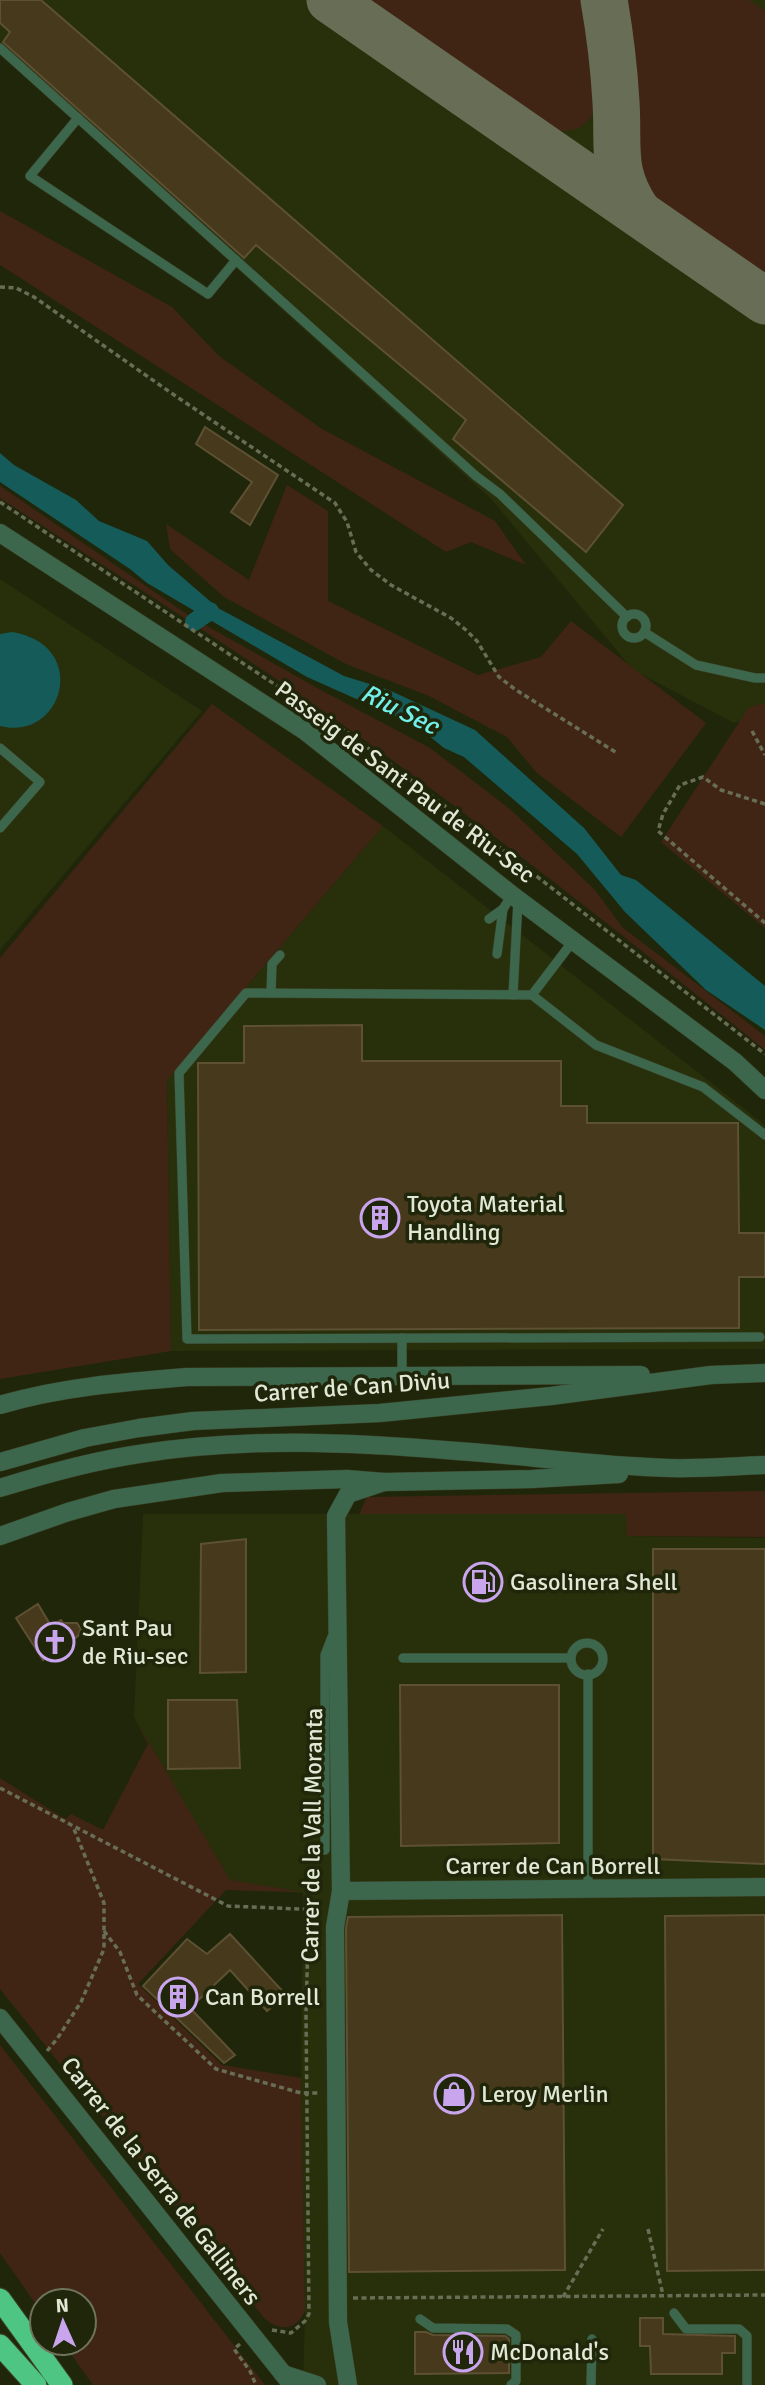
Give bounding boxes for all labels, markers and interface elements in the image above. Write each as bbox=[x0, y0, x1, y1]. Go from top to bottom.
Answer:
street label: Passeig de Sant Pau de Riu-Sec bbox=[269, 674, 541, 890]
water label: Riu Sec bbox=[356, 677, 445, 743]
place label: Toyota Material Handling bbox=[407, 1189, 564, 1247]
building icon: Toyota Material Handling bbox=[359, 1197, 401, 1239]
street label: Carrer de Can Diviu bbox=[253, 1365, 451, 1409]
fuel station icon: Gasolinera Shell bbox=[462, 1561, 504, 1603]
place label: Gasolinera Shell bbox=[510, 1567, 677, 1597]
place label: Sant Pau de Riu-sec bbox=[82, 1613, 188, 1671]
church icon: Sant Pau de Riu-sec bbox=[34, 1621, 76, 1663]
street label: Carrer de la Vall Moranta bbox=[295, 1707, 329, 1963]
street label: Carrer de Can Borrell bbox=[446, 1851, 660, 1881]
building icon: Can Borrell bbox=[157, 1976, 199, 2018]
place label: Can Borrell bbox=[205, 1982, 320, 2012]
street label: Carrer de la Serra de Galliners bbox=[55, 2051, 267, 2311]
shop icon: Leroy Merlin bbox=[433, 2073, 475, 2115]
place label: Leroy Merlin bbox=[481, 2079, 609, 2109]
north arrow bbox=[28, 2287, 98, 2357]
text: N bbox=[55, 2294, 69, 2318]
restaurant icon: McDonald's bbox=[442, 2331, 484, 2373]
place label: McDonald's bbox=[490, 2337, 609, 2367]

